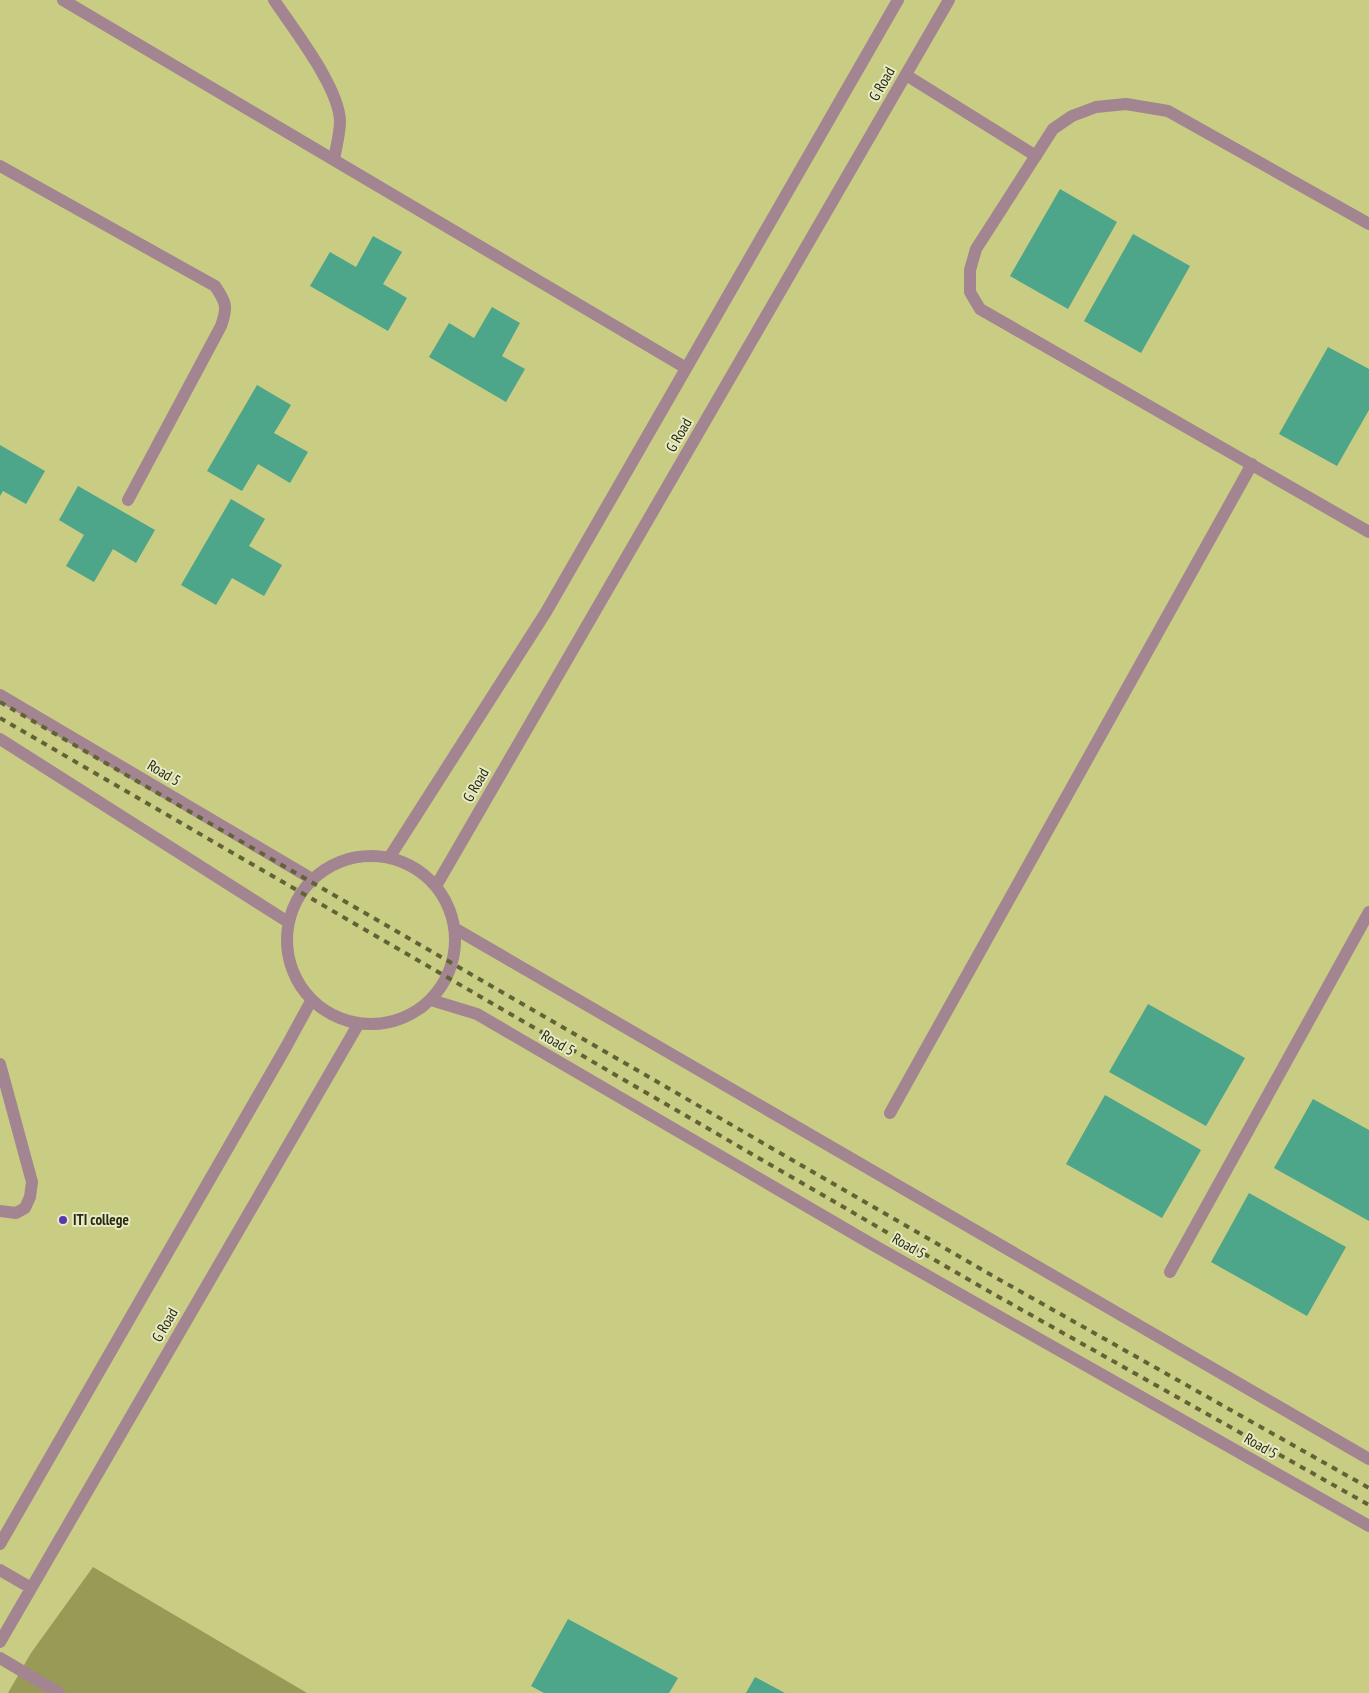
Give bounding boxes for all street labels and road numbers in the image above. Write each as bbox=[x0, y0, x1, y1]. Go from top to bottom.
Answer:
street label: G Road bbox=[864, 63, 899, 104]
street label: G Road bbox=[661, 414, 696, 455]
street label: Road 5 bbox=[144, 755, 184, 790]
street label: G Road bbox=[458, 764, 493, 805]
street label: Road 5 bbox=[538, 1025, 578, 1060]
street label: Road 5 bbox=[889, 1228, 929, 1263]
street label: G Road bbox=[147, 1304, 182, 1345]
street label: Road 5 bbox=[1241, 1428, 1281, 1463]

